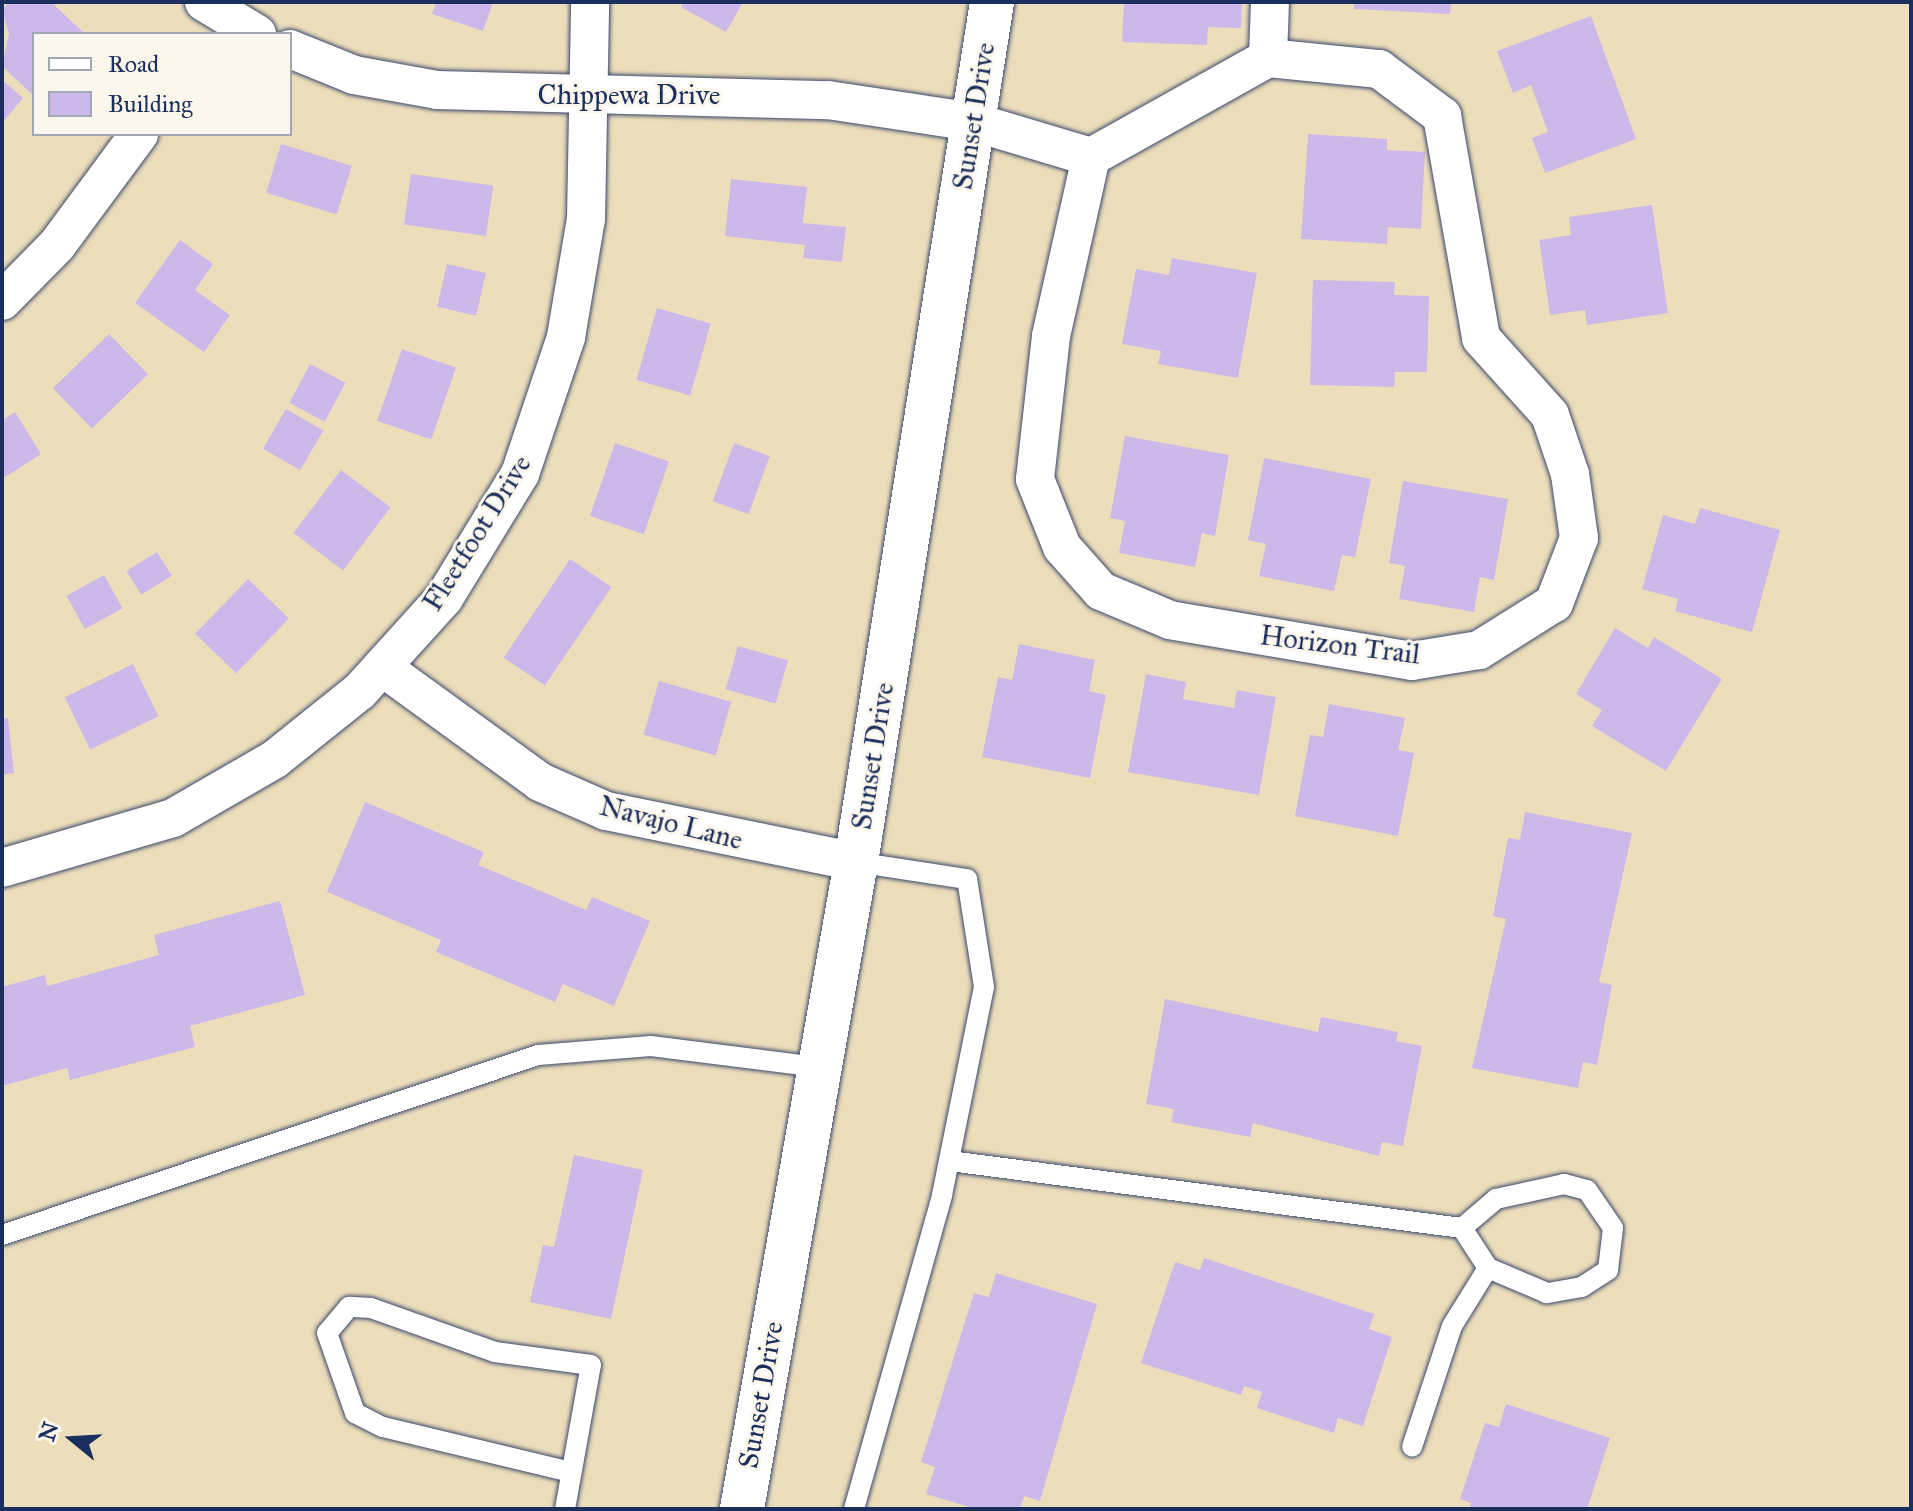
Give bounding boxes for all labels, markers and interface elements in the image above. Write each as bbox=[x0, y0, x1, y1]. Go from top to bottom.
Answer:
legend bbox=[32, 32, 292, 136]
street label: Sunset Drive bbox=[946, 40, 1002, 192]
text: Road bbox=[108, 49, 159, 79]
street label: Chippewa Drive bbox=[538, 78, 720, 112]
text: Building bbox=[108, 89, 193, 119]
street label: Fleetfoot Drive bbox=[416, 449, 538, 617]
street label: Horizon Trail bbox=[1258, 619, 1422, 671]
street label: Sunset Drive bbox=[845, 680, 901, 832]
street label: Navajo Lane bbox=[596, 789, 746, 857]
street label: Sunset Drive bbox=[732, 1319, 790, 1471]
north arrow bbox=[32, 1399, 112, 1479]
text: N bbox=[33, 1418, 64, 1444]

